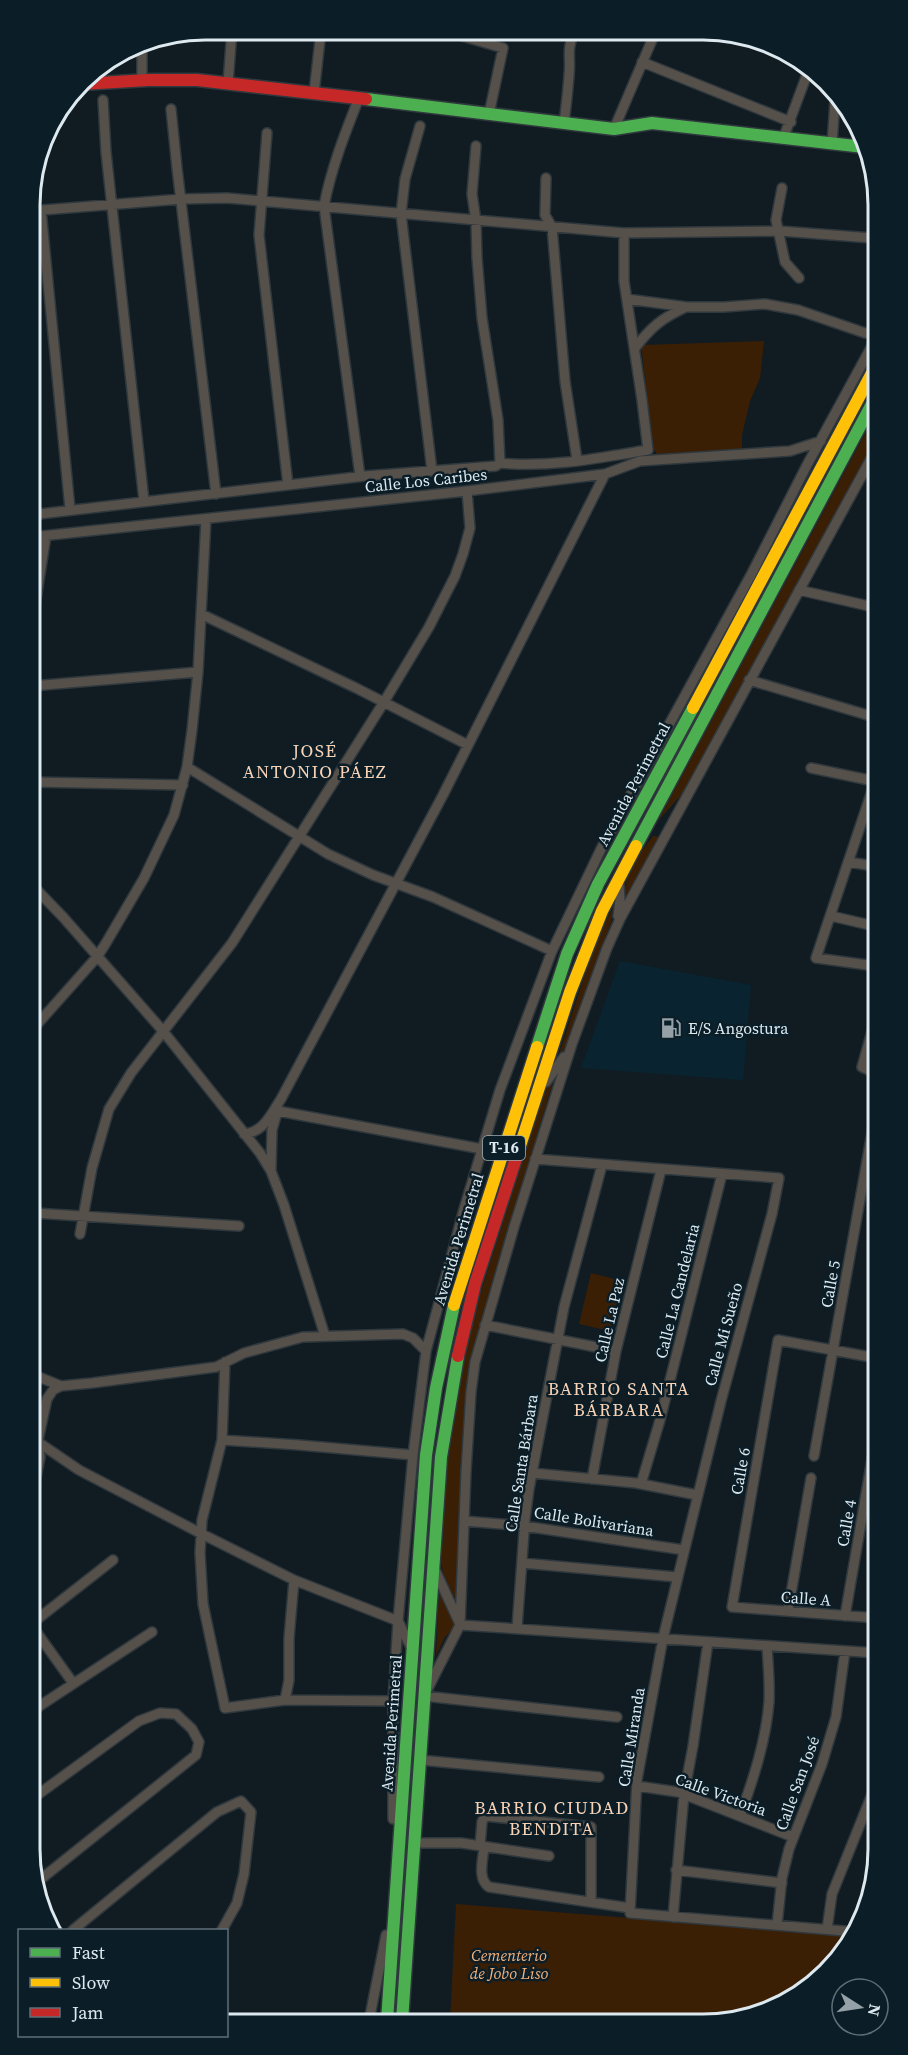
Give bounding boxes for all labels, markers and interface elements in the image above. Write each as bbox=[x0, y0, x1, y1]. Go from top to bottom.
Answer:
street label: Calle Los Caribes bbox=[364, 463, 488, 497]
street label: Avenida Perimetral bbox=[591, 718, 675, 850]
district label: JOSÉ ANTONIO PÁEZ bbox=[243, 738, 387, 784]
fuel station icon: E/S Angostura bbox=[659, 1016, 683, 1040]
place label: E/S Angostura bbox=[688, 1017, 789, 1039]
road number: T-16 bbox=[483, 1136, 525, 1160]
street label: Avenida Perimetral bbox=[427, 1170, 489, 1308]
street label: Calle La Candelaria bbox=[650, 1220, 705, 1361]
street label: Calle 5 bbox=[815, 1259, 845, 1309]
street label: Calle La Paz bbox=[589, 1276, 629, 1364]
street label: Calle Mi Sueño bbox=[699, 1280, 747, 1388]
district label: BARRIO SANTA BÁRBARA bbox=[548, 1376, 690, 1422]
street label: Calle Santa Bárbara bbox=[499, 1392, 543, 1534]
street label: Calle 6 bbox=[725, 1446, 755, 1496]
street label: Calle 4 bbox=[831, 1498, 861, 1548]
street label: Calle Bolivariana bbox=[533, 1501, 656, 1541]
street label: Calle A bbox=[780, 1585, 832, 1611]
street label: Avenida Perimetral bbox=[375, 1654, 407, 1792]
street label: Calle Miranda bbox=[612, 1685, 650, 1788]
street label: Calle San José bbox=[770, 1733, 824, 1833]
street label: Calle Victoria bbox=[672, 1767, 771, 1821]
district label: BARRIO CIUDAD BENDITA bbox=[474, 1795, 630, 1841]
legend bbox=[18, 1929, 228, 2037]
text: Fast bbox=[72, 1940, 105, 1965]
park label: Cementerio de Jobo Liso bbox=[470, 1944, 548, 1984]
text: Slow bbox=[72, 1970, 110, 1995]
north arrow bbox=[830, 1977, 890, 2037]
text: Jam bbox=[71, 2000, 104, 2025]
text: N bbox=[863, 2002, 887, 2018]

